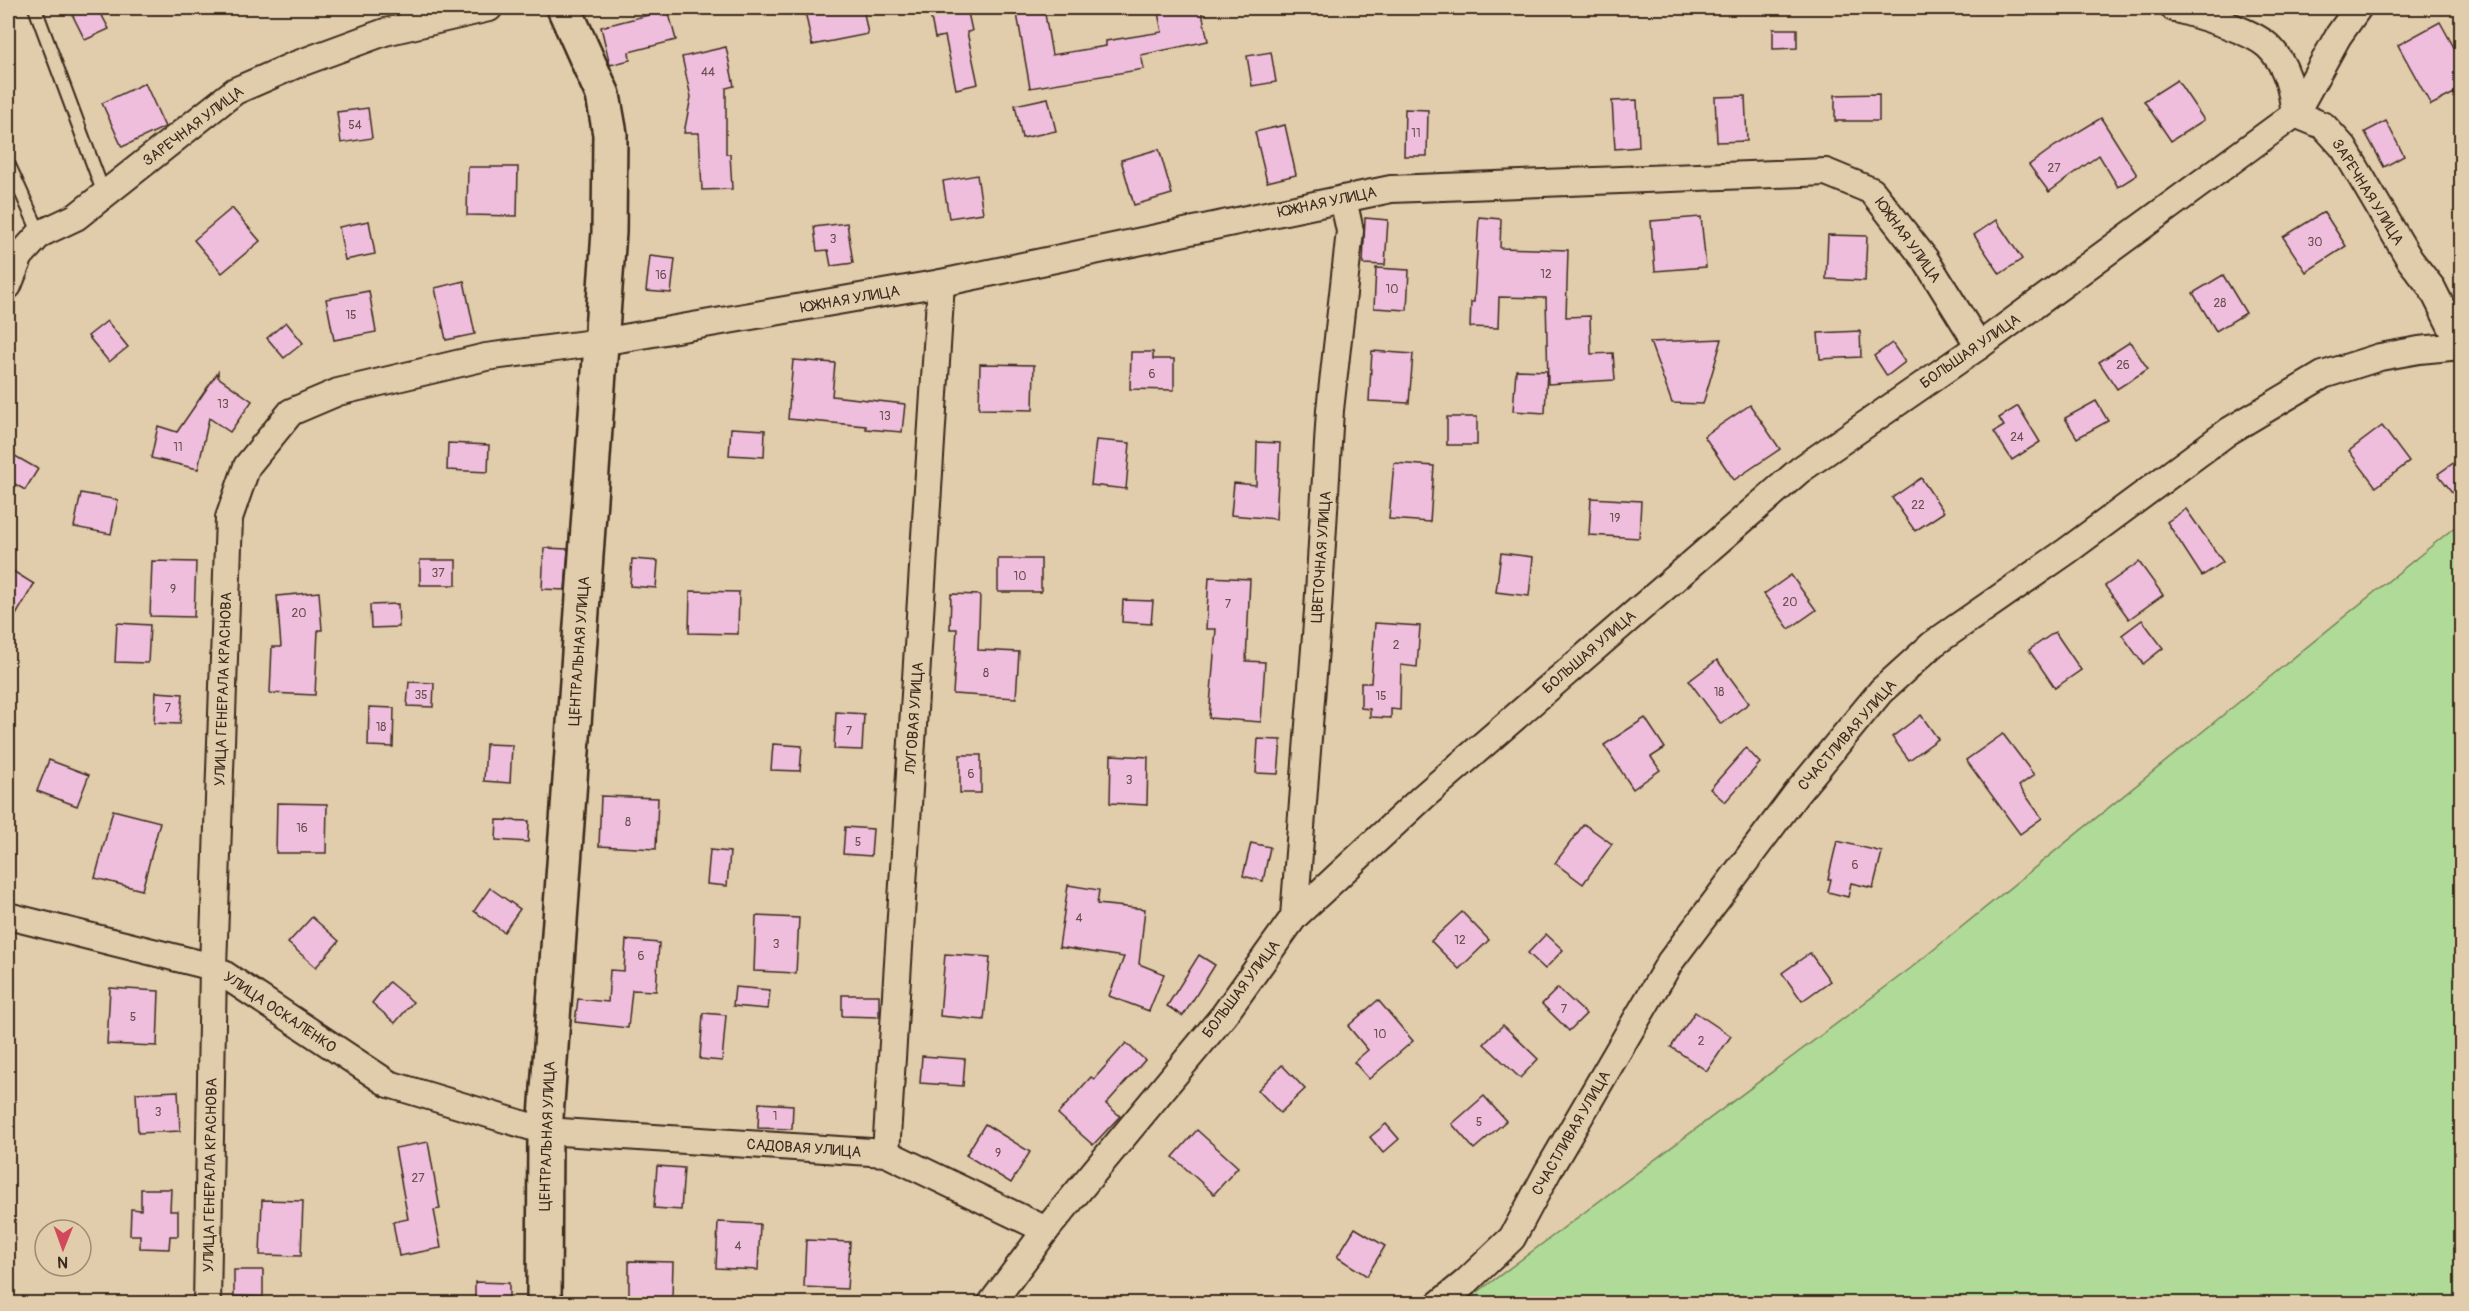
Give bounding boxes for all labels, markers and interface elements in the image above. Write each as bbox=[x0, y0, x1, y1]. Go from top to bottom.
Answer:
house number: 44 bbox=[701, 65, 715, 80]
street label: ЗАРЕЧНАЯ УЛИЦА bbox=[139, 82, 248, 171]
house number: 54 bbox=[348, 118, 362, 133]
house number: 11 bbox=[1411, 126, 1421, 141]
street label: ЗАРЕЧНАЯ УЛИЦА bbox=[2327, 136, 2408, 249]
house number: 27 bbox=[2047, 161, 2061, 176]
street label: ЮЖНАЯ УЛИЦА bbox=[1276, 183, 1378, 222]
street label: ЮЖНАЯ УЛИЦА bbox=[1870, 194, 1945, 287]
house number: 3 bbox=[830, 232, 837, 247]
house number: 30 bbox=[2308, 235, 2322, 250]
house number: 12 bbox=[1540, 267, 1552, 282]
house number: 16 bbox=[655, 268, 667, 283]
street label: ЮЖНАЯ УЛИЦА bbox=[799, 281, 901, 318]
house number: 10 bbox=[1386, 282, 1398, 297]
house number: 28 bbox=[2214, 296, 2226, 311]
house number: 15 bbox=[345, 308, 357, 323]
street label: БОЛЬШАЯ УЛИЦА bbox=[1917, 310, 2024, 393]
house number: 26 bbox=[2116, 358, 2130, 373]
house number: 6 bbox=[1149, 367, 1156, 382]
house number: 13 bbox=[217, 397, 229, 412]
house number: 13 bbox=[879, 409, 891, 424]
house number: 24 bbox=[2010, 430, 2024, 445]
house number: 11 bbox=[173, 440, 183, 455]
street label: ЦВЕТОЧНАЯ УЛИЦА bbox=[1307, 490, 1336, 624]
house number: 22 bbox=[1911, 498, 1925, 513]
house number: 19 bbox=[1610, 511, 1620, 526]
house number: 37 bbox=[431, 566, 445, 581]
house number: 10 bbox=[1014, 569, 1026, 584]
street label: ЦЕНТРАЛЬНАЯ УЛИЦА bbox=[565, 575, 594, 727]
house number: 9 bbox=[170, 582, 176, 597]
street label: УЛИЦА ГЕНЕРАЛА КРАСНОВА bbox=[211, 591, 236, 787]
house number: 20 bbox=[1783, 595, 1797, 610]
house number: 7 bbox=[1225, 597, 1232, 612]
house number: 20 bbox=[292, 606, 306, 621]
street label: БОЛЬШАЯ УЛИЦА bbox=[1539, 606, 1640, 698]
house number: 2 bbox=[1393, 638, 1400, 653]
street label: ЛУГОВАЯ УЛИЦА bbox=[901, 661, 928, 776]
house number: 8 bbox=[983, 666, 989, 681]
street label: СЧАСТЛИВАЯ УЛИЦА bbox=[1794, 676, 1901, 795]
house number: 18 bbox=[1714, 685, 1724, 700]
house number: 35 bbox=[414, 688, 428, 703]
house number: 15 bbox=[1375, 689, 1387, 704]
house number: 7 bbox=[165, 701, 172, 716]
house number: 18 bbox=[376, 720, 386, 735]
house number: 7 bbox=[846, 724, 853, 739]
house number: 6 bbox=[968, 767, 975, 782]
house number: 3 bbox=[1126, 773, 1133, 788]
house number: 8 bbox=[625, 815, 631, 830]
house number: 16 bbox=[296, 821, 308, 836]
house number: 5 bbox=[855, 835, 861, 850]
house number: 6 bbox=[1852, 858, 1859, 873]
house number: 4 bbox=[1076, 911, 1083, 926]
house number: 12 bbox=[1454, 933, 1466, 948]
street label: БОЛЬШАЯ УЛИЦА bbox=[1198, 936, 1285, 1042]
house number: 3 bbox=[773, 937, 780, 952]
house number: 6 bbox=[638, 949, 645, 964]
street label: УЛИЦА ОСКАЛЕНКО bbox=[220, 968, 340, 1057]
house number: 7 bbox=[1561, 1002, 1568, 1017]
house number: 5 bbox=[130, 1010, 136, 1025]
house number: 10 bbox=[1374, 1027, 1386, 1042]
house number: 2 bbox=[1698, 1034, 1705, 1049]
street label: ЦЕНТРАЛЬНАЯ УЛИЦА bbox=[535, 1060, 560, 1211]
street label: СЧАСТЛИВАЯ УЛИЦА bbox=[1528, 1067, 1615, 1199]
street label: УЛИЦА ГЕНЕРАЛА КРАСНОВА bbox=[199, 1077, 222, 1272]
house number: 3 bbox=[155, 1105, 162, 1120]
house number: 1 bbox=[773, 1109, 777, 1124]
house number: 5 bbox=[1476, 1115, 1482, 1130]
street label: САДОВАЯ УЛИЦА bbox=[746, 1135, 862, 1162]
house number: 9 bbox=[995, 1146, 1001, 1161]
house number: 27 bbox=[411, 1171, 425, 1186]
north arrow bbox=[33, 1218, 93, 1278]
house number: 4 bbox=[735, 1239, 742, 1254]
text: N bbox=[57, 1252, 68, 1272]

